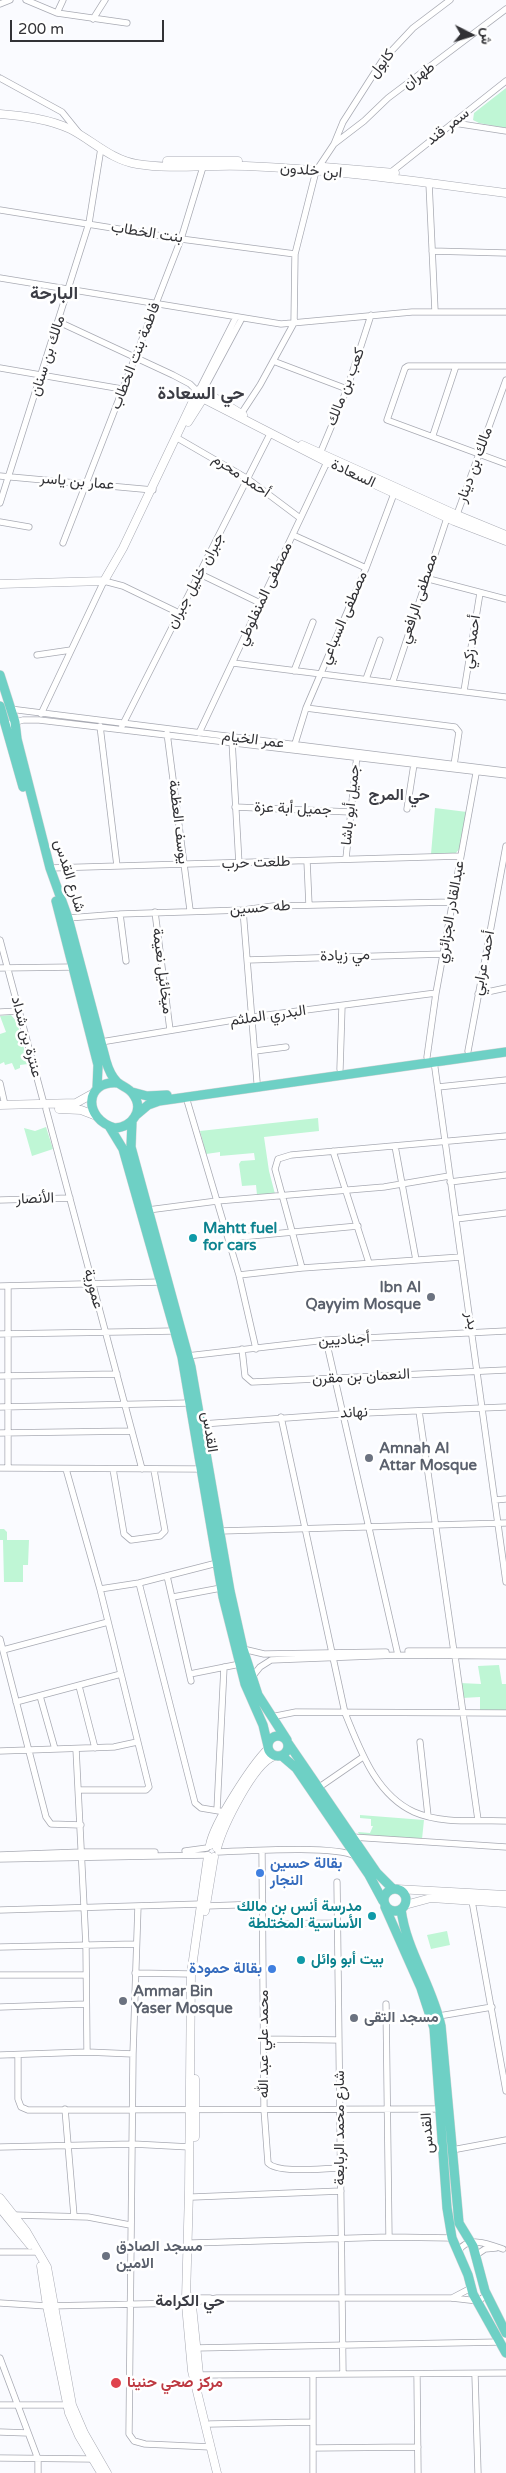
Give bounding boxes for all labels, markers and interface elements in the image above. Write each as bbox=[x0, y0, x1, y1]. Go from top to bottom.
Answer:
scale bar bbox=[12, 10, 166, 42]
north arrow bbox=[446, 10, 496, 60]
text: 200 m bbox=[18, 20, 64, 38]
text: ش bbox=[477, 27, 496, 45]
street label: كابول bbox=[365, 46, 399, 82]
street label: طهران bbox=[399, 58, 439, 94]
street label: سمر قند bbox=[423, 105, 473, 149]
street label: ابن خلدون bbox=[279, 159, 343, 183]
street label: بنت الخطاب bbox=[110, 218, 184, 248]
district label: البارحة bbox=[30, 283, 78, 305]
street label: فاطمة بنت الخطاب bbox=[107, 300, 165, 412]
street label: مالك بن سنان bbox=[26, 313, 70, 399]
street label: كعب بن مالك bbox=[323, 345, 369, 429]
district label: حي السعادة bbox=[157, 383, 245, 405]
street label: مالك بن دينار bbox=[453, 425, 497, 505]
street label: أحمد محرم bbox=[209, 450, 273, 502]
street label: السعادة bbox=[328, 456, 378, 492]
street label: عمار بن ياسر bbox=[39, 470, 115, 494]
street label: جبران خليل جبران bbox=[163, 530, 229, 632]
street label: مصطفى المنفلوطي bbox=[233, 539, 297, 649]
street label: مصطفى الرافعي bbox=[396, 552, 442, 646]
street label: مصطفى السباعي bbox=[316, 569, 372, 667]
street label: أحمد زكي bbox=[459, 614, 485, 670]
street label: عمر الخيام bbox=[221, 727, 285, 753]
street label: جميل أبو باشا bbox=[338, 764, 364, 846]
street label: يوسف العظمة bbox=[164, 779, 192, 865]
district label: حي المرج bbox=[368, 786, 430, 806]
street label: جميل أبة عزة bbox=[254, 799, 332, 819]
street label: شارع القدس bbox=[49, 837, 89, 915]
street label: طلعت حرب bbox=[221, 853, 291, 873]
street label: عبدالقادر الجزائري bbox=[433, 859, 469, 965]
street label: طه حسين bbox=[229, 897, 291, 919]
street label: ميخائيل نعيمة bbox=[148, 927, 176, 1015]
street label: أحمد عرابي bbox=[469, 929, 499, 997]
street label: مي زيادة bbox=[320, 946, 370, 966]
street label: عنترة بن شداد bbox=[7, 994, 45, 1080]
street label: البدري الملثم bbox=[229, 1002, 307, 1030]
street label: الأنصار bbox=[16, 1189, 54, 1209]
place label: Mahtt fuel for cars bbox=[203, 1220, 277, 1255]
marker: Mahtt fuel for cars bbox=[187, 1232, 199, 1244]
street label: عمورية bbox=[79, 1267, 107, 1311]
place label: Ibn Al Qayyim Mosque bbox=[305, 1279, 421, 1314]
marker: Ibn Al Qayyim Mosque bbox=[425, 1291, 437, 1303]
street label: بدر bbox=[461, 1311, 481, 1331]
street label: أجناديين bbox=[318, 1330, 370, 1350]
street label: النعمان بن مقرن bbox=[312, 1365, 410, 1389]
street label: نهاند bbox=[340, 1404, 368, 1422]
street label: القدس bbox=[197, 1410, 221, 1454]
place label: Amnah Al Attar Mosque bbox=[379, 1440, 477, 1475]
marker: Amnah Al Attar Mosque bbox=[363, 1452, 375, 1464]
place label: بقالة حسين النجار bbox=[270, 1855, 342, 1890]
marker: بقالة حسين النجار bbox=[254, 1867, 266, 1879]
place label: مدرسة أنس بن مالك الأساسية المختلطة bbox=[237, 1898, 362, 1933]
marker: مدرسة أنس بن مالك الأساسية المختلطة bbox=[366, 1910, 378, 1922]
place label: بيت أبو وائل bbox=[311, 1951, 384, 1969]
marker: بيت أبو وائل bbox=[295, 1954, 307, 1966]
place label: بقالة حمودة bbox=[189, 1960, 262, 1978]
marker: بقالة حمودة bbox=[266, 1963, 278, 1975]
place label: Ammar Bin Yaser Mosque bbox=[133, 1983, 233, 2018]
street label: محمد علي عبد الله bbox=[255, 1990, 273, 2098]
marker: Ammar Bin Yaser Mosque bbox=[117, 1995, 129, 2007]
place label: مسجد التقى bbox=[364, 2009, 439, 2027]
marker: مسجد التقى bbox=[348, 2012, 360, 2024]
street label: شارع محمد الربابعة bbox=[331, 2070, 349, 2186]
street label: القدس bbox=[418, 2112, 438, 2154]
place label: مسجد الصادق الامين bbox=[116, 2238, 203, 2273]
marker: مسجد الصادق الامين bbox=[100, 2250, 112, 2262]
district label: حي الكرامة bbox=[155, 2292, 225, 2312]
place label: مركز صحي حنينا bbox=[127, 2374, 223, 2392]
marker: مركز صحي حنينا bbox=[109, 2376, 123, 2390]

